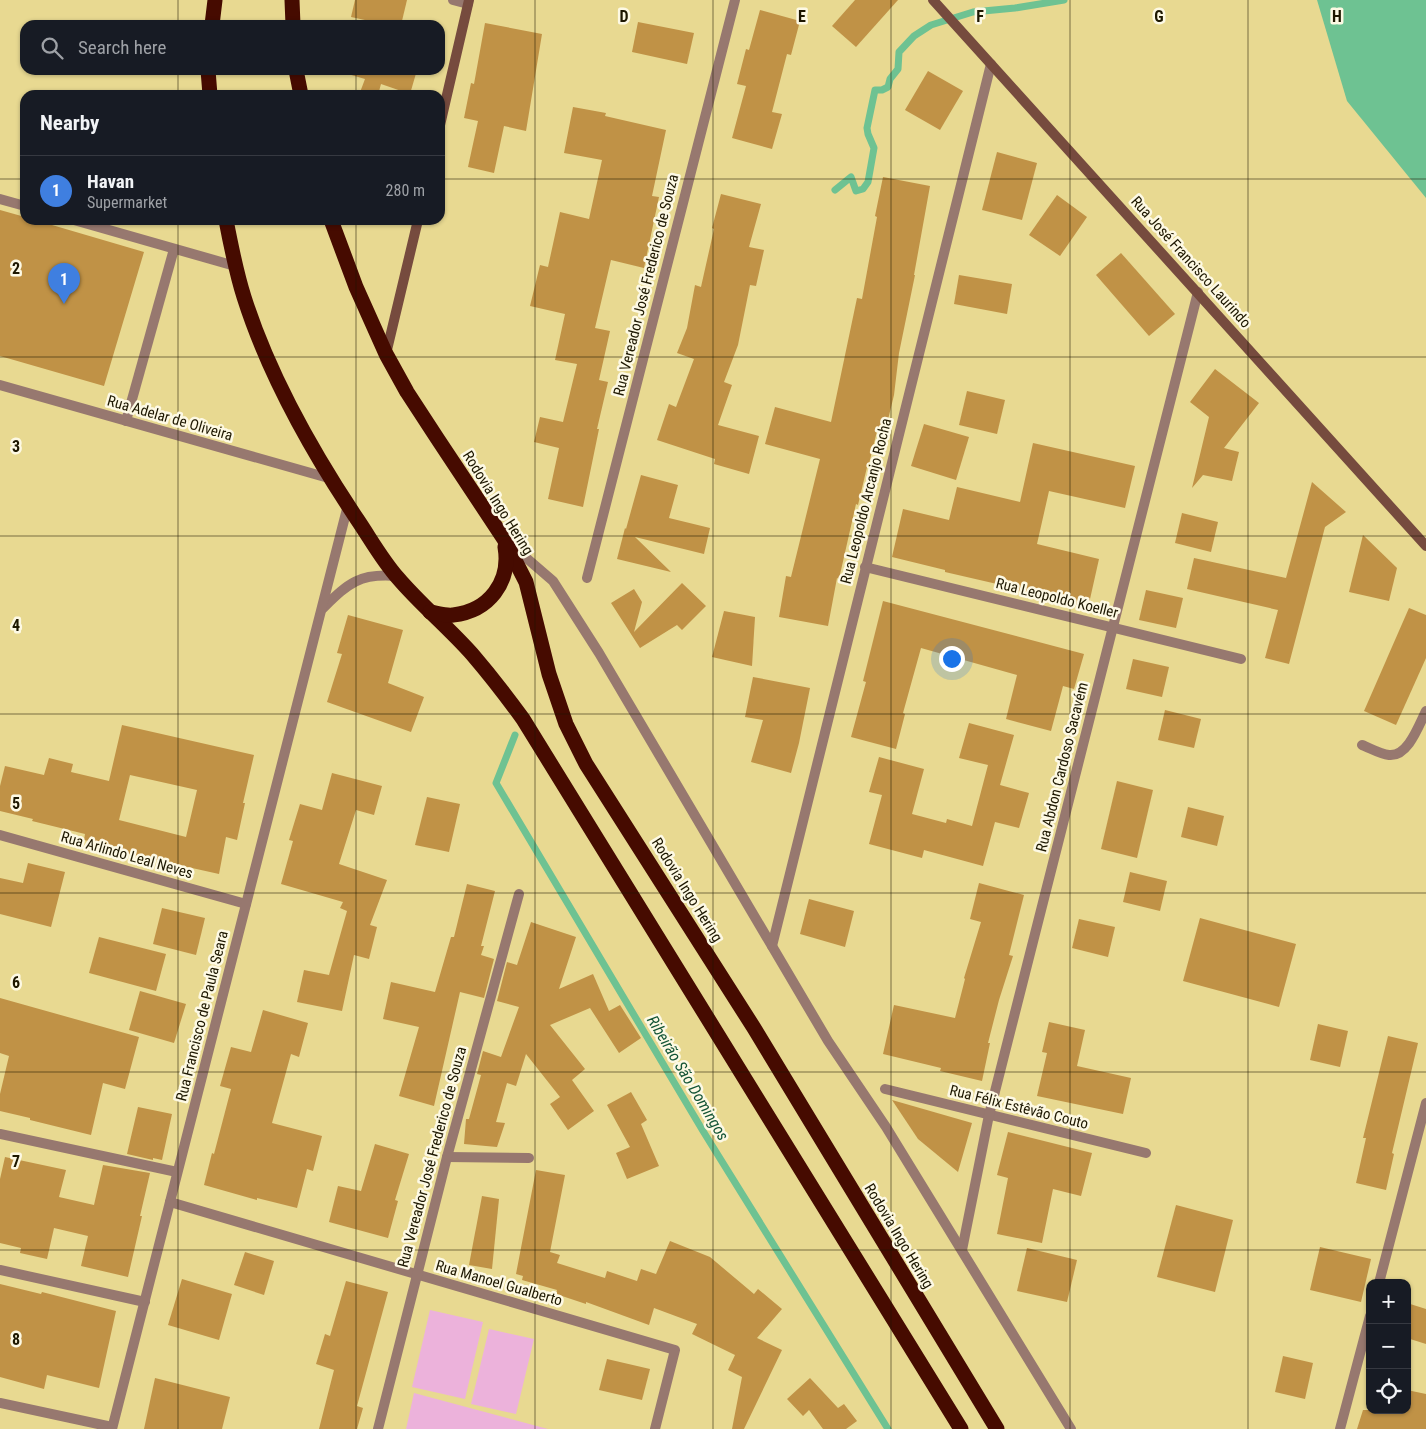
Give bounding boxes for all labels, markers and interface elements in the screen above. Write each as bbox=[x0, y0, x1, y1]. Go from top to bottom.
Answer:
text: D bbox=[619, 7, 629, 26]
text: E bbox=[798, 7, 806, 26]
text: F bbox=[976, 7, 984, 26]
text: G bbox=[1154, 7, 1164, 26]
text: H bbox=[1332, 7, 1342, 26]
search box bbox=[20, 20, 445, 75]
icon: search bbox=[38, 34, 66, 62]
text: Search here bbox=[78, 36, 166, 59]
text: Nearby bbox=[40, 111, 99, 135]
text: Havan bbox=[87, 170, 134, 193]
street label: Rua Vereador José Frederico de Souza bbox=[610, 172, 682, 398]
text: 1 bbox=[52, 181, 60, 200]
text: 280 m bbox=[386, 181, 425, 200]
text: Supermarket bbox=[87, 193, 167, 212]
street label: Rua José Francisco Laurindo bbox=[1127, 193, 1255, 331]
text: 2 bbox=[12, 259, 20, 278]
pin: 1 bbox=[48, 263, 80, 304]
street label: Rua Adelar de Oliveira bbox=[105, 391, 235, 445]
street label: Rua Leopoldo Arcanjo Rocha bbox=[837, 416, 895, 586]
text: 3 bbox=[12, 437, 20, 456]
street label: Rodovia Ingo Hering bbox=[459, 448, 537, 558]
street label: Rua Leopoldo Koeller bbox=[994, 574, 1120, 622]
text: 4 bbox=[12, 616, 20, 635]
your location bbox=[939, 646, 965, 672]
street label: Rua Abdon Cardoso Sacavém bbox=[1032, 680, 1092, 854]
text: 5 bbox=[12, 794, 20, 813]
street label: Rua Arlindo Leal Neves bbox=[59, 828, 195, 882]
street label: Rodovia Ingo Hering bbox=[648, 835, 726, 945]
street label: Rua Francisco de Paula Seara bbox=[172, 929, 232, 1103]
text: 6 bbox=[12, 973, 20, 992]
water label: Ribeirão São Domingos bbox=[643, 1012, 733, 1144]
street label: Rua Vereador José Frederico de Souza bbox=[394, 1045, 470, 1269]
street label: Rua Félix Estêvão Couto bbox=[948, 1081, 1090, 1133]
text: 7 bbox=[12, 1152, 20, 1171]
street label: Rodovia Ingo Hering bbox=[861, 1180, 937, 1292]
street label: Rua Manoel Gualberto bbox=[434, 1256, 564, 1310]
map controls bbox=[1366, 1279, 1411, 1414]
button: + bbox=[1366, 1279, 1411, 1324]
button: − bbox=[1366, 1324, 1411, 1369]
text: 8 bbox=[12, 1330, 20, 1349]
button: locate bbox=[1366, 1369, 1411, 1414]

